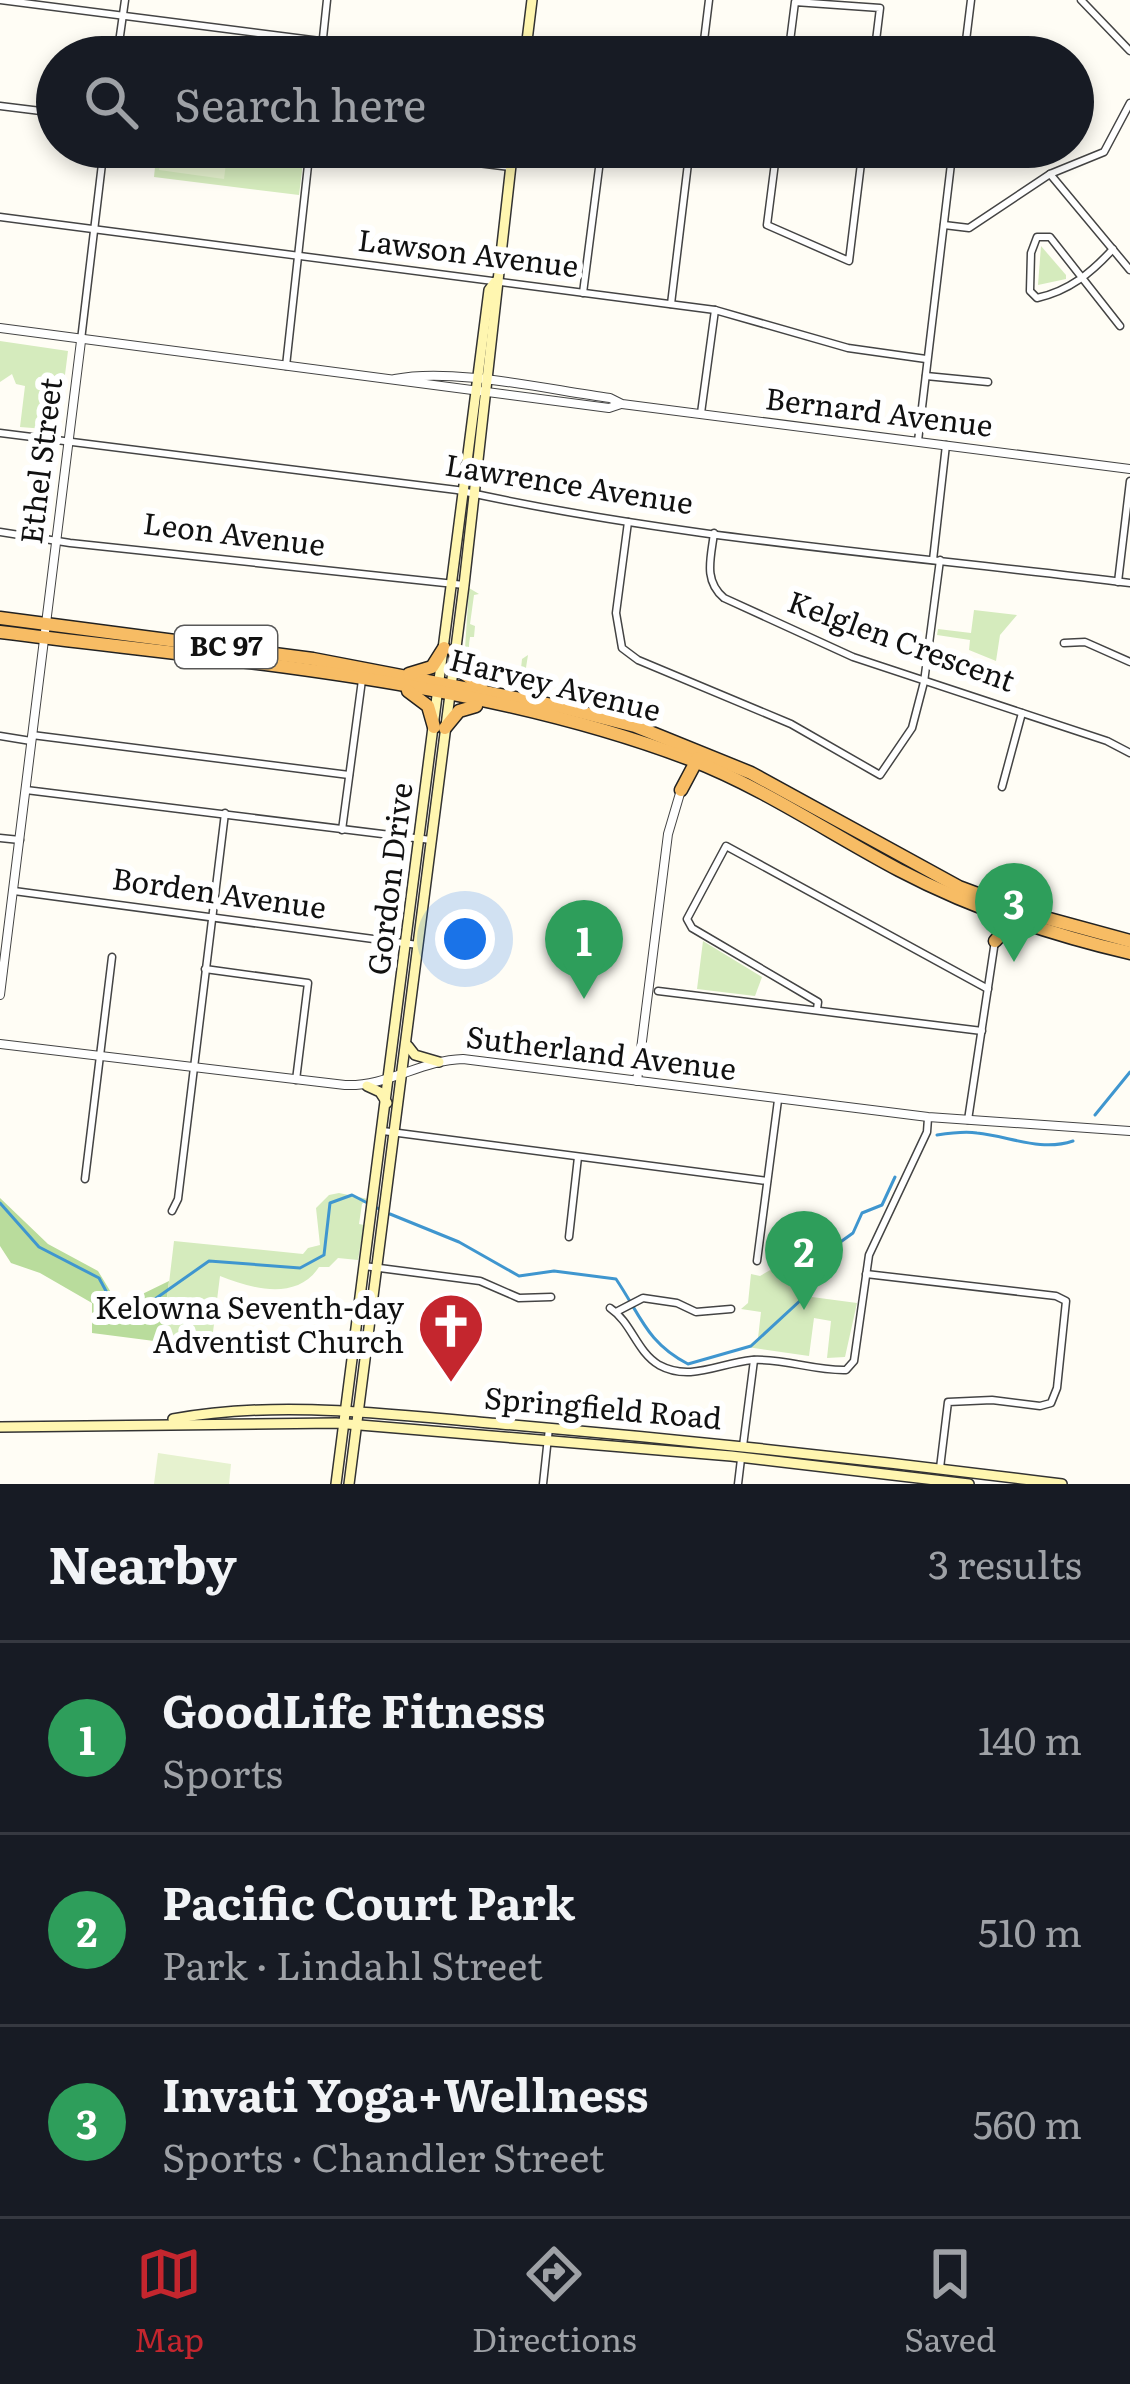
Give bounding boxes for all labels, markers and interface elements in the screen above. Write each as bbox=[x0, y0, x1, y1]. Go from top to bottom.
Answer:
search box bbox=[36, 36, 1094, 168]
icon: search bbox=[78, 69, 144, 135]
text: Search here bbox=[174, 69, 426, 136]
street label: Lawson Avenue bbox=[356, 216, 581, 286]
street label: Bernard Avenue bbox=[763, 374, 995, 446]
street label: Ethel Street bbox=[7, 375, 71, 546]
street label: Lawrence Avenue bbox=[442, 441, 697, 523]
street label: Leon Avenue bbox=[141, 499, 328, 565]
street label: Kelglen Crescent bbox=[782, 578, 1022, 701]
road number: BC 97 bbox=[175, 626, 277, 668]
street label: Harvey Avenue bbox=[446, 636, 666, 731]
street label: Gordon Drive bbox=[354, 780, 422, 977]
street label: Borden Avenue bbox=[110, 854, 329, 928]
pin: 3 bbox=[975, 863, 1053, 962]
pin: 1 bbox=[545, 900, 623, 999]
your location bbox=[435, 909, 495, 969]
street label: Sutherland Avenue bbox=[464, 1013, 739, 1089]
pin: 2 bbox=[765, 1211, 843, 1310]
place label: Kelowna Seventh-day Adventist Church bbox=[95, 1284, 405, 1362]
church icon: Kelowna Seventh-day Adventist Church bbox=[416, 1291, 486, 1385]
street label: Springfield Road bbox=[483, 1374, 724, 1438]
text: Nearby bbox=[48, 1524, 237, 1600]
text: 3 results bbox=[928, 1533, 1082, 1591]
text: GoodLife Fitness bbox=[162, 1675, 545, 1742]
text: 1 bbox=[79, 1709, 95, 1767]
text: 140 m bbox=[978, 1709, 1082, 1767]
text: Sports bbox=[162, 1742, 283, 1800]
text: Pacific Court Park bbox=[162, 1867, 575, 1934]
text: 2 bbox=[77, 1901, 97, 1959]
text: 510 m bbox=[978, 1901, 1082, 1959]
text: Park · Lindahl Street bbox=[162, 1934, 543, 1992]
text: Invati Yoga+Wellness bbox=[162, 2059, 648, 2126]
text: 3 bbox=[76, 2093, 98, 2151]
text: 560 m bbox=[973, 2093, 1082, 2151]
text: Sports · Chandler Street bbox=[162, 2126, 605, 2184]
tab: Map bbox=[134, 2241, 204, 2362]
tab: Directions bbox=[472, 2241, 637, 2362]
tab: Saved bbox=[904, 2241, 996, 2362]

